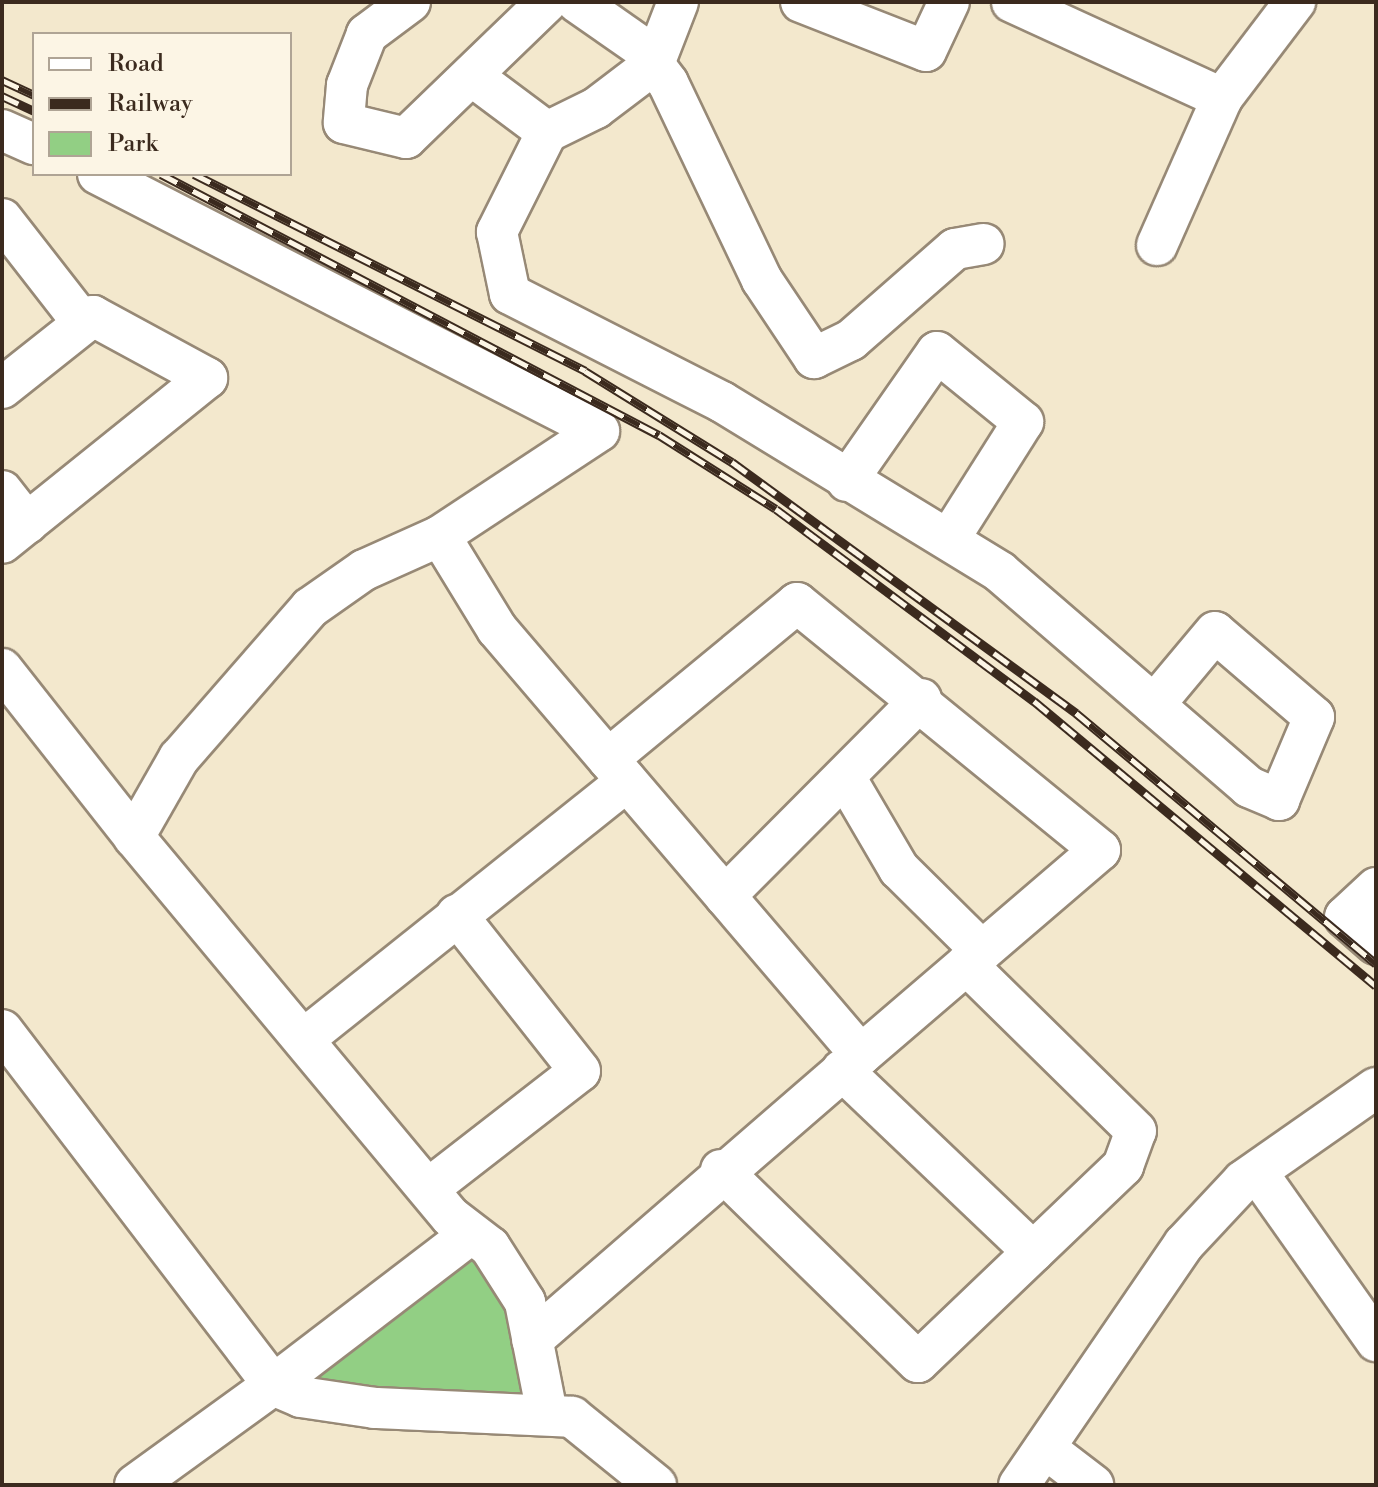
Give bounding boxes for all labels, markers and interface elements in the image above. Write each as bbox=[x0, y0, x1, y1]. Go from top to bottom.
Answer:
legend bbox=[32, 32, 292, 176]
text: Road bbox=[108, 49, 164, 79]
text: Railway bbox=[108, 89, 193, 119]
text: Park bbox=[108, 129, 158, 159]

